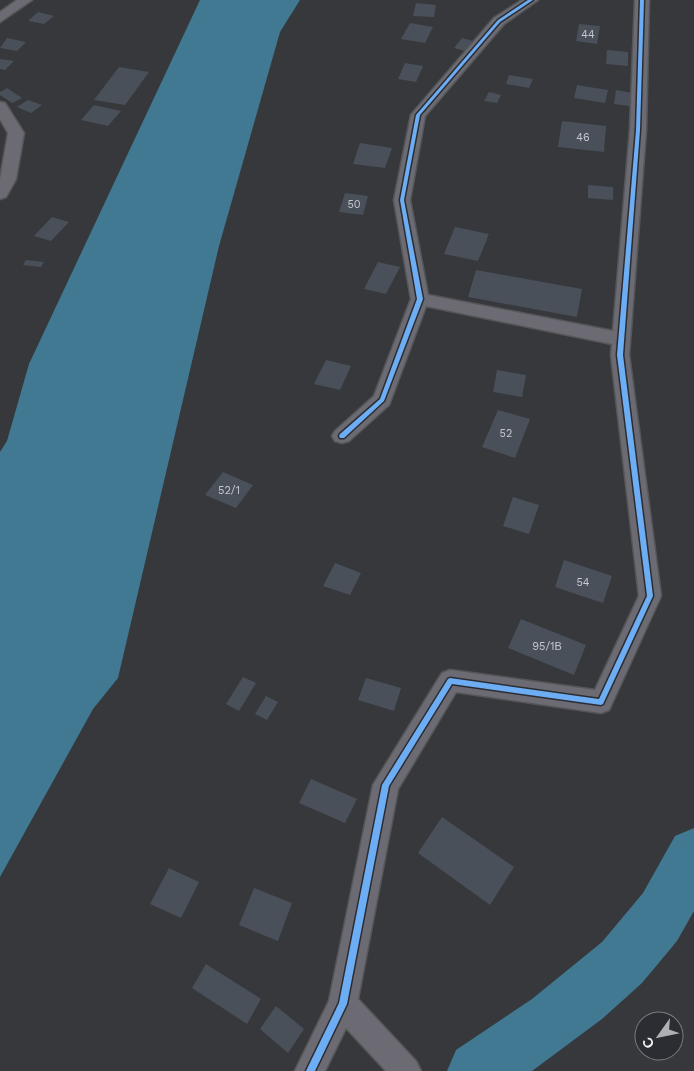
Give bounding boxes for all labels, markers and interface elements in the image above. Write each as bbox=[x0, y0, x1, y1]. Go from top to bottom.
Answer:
house number: 44 bbox=[581, 28, 595, 41]
house number: 46 bbox=[576, 131, 590, 144]
house number: 50 bbox=[347, 198, 361, 211]
house number: 52 bbox=[500, 427, 512, 440]
house number: 52/1 bbox=[218, 484, 240, 497]
house number: 54 bbox=[576, 576, 590, 589]
house number: 95/1В bbox=[532, 640, 562, 653]
north arrow bbox=[634, 1011, 684, 1061]
text: С bbox=[639, 1034, 658, 1052]

